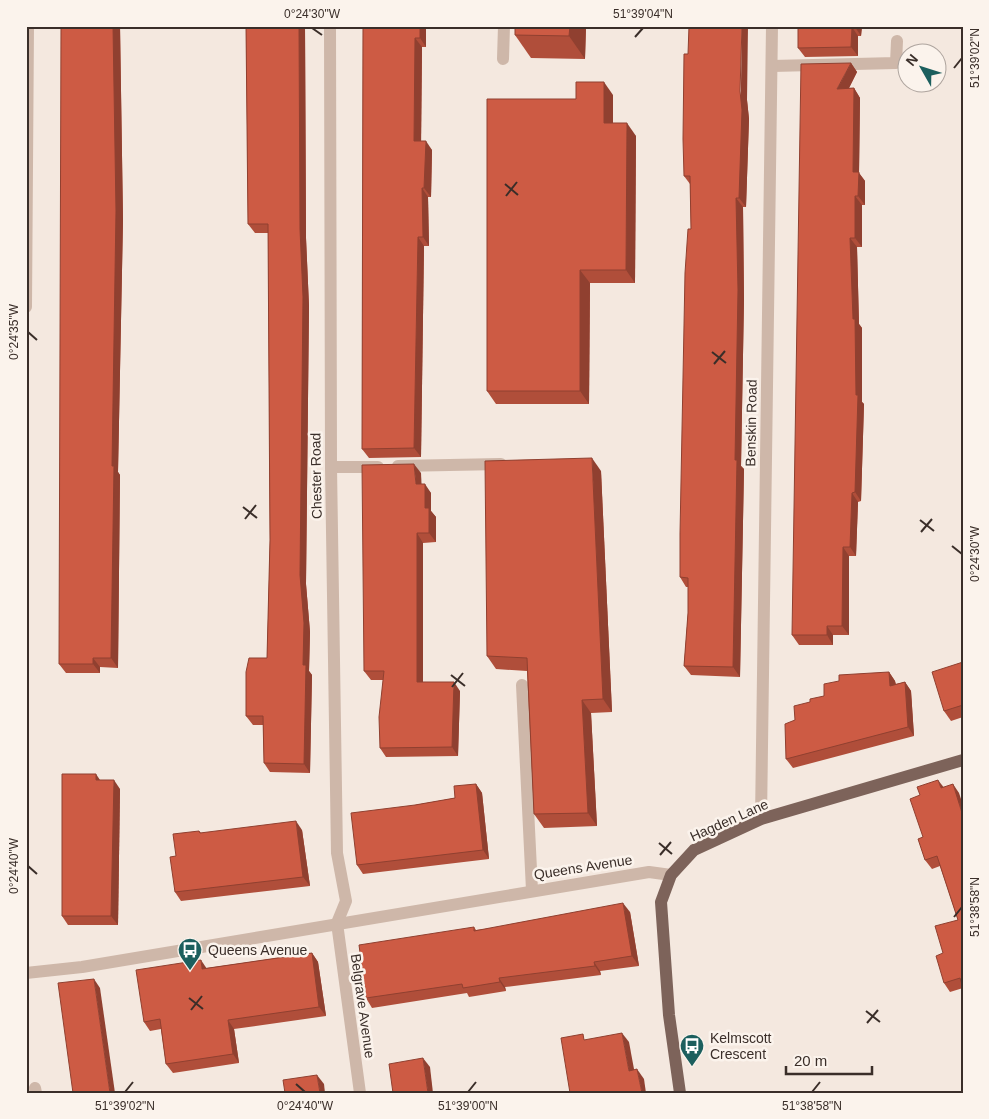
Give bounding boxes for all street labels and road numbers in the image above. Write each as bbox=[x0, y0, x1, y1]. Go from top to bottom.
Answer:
street label: Benskin Road bbox=[742, 379, 760, 467]
street label: Chester Road bbox=[307, 433, 325, 519]
street label: Hagden Lane bbox=[687, 796, 771, 844]
street label: Queens Avenue bbox=[533, 851, 634, 883]
street label: Belgrave Avenue bbox=[348, 953, 378, 1060]

